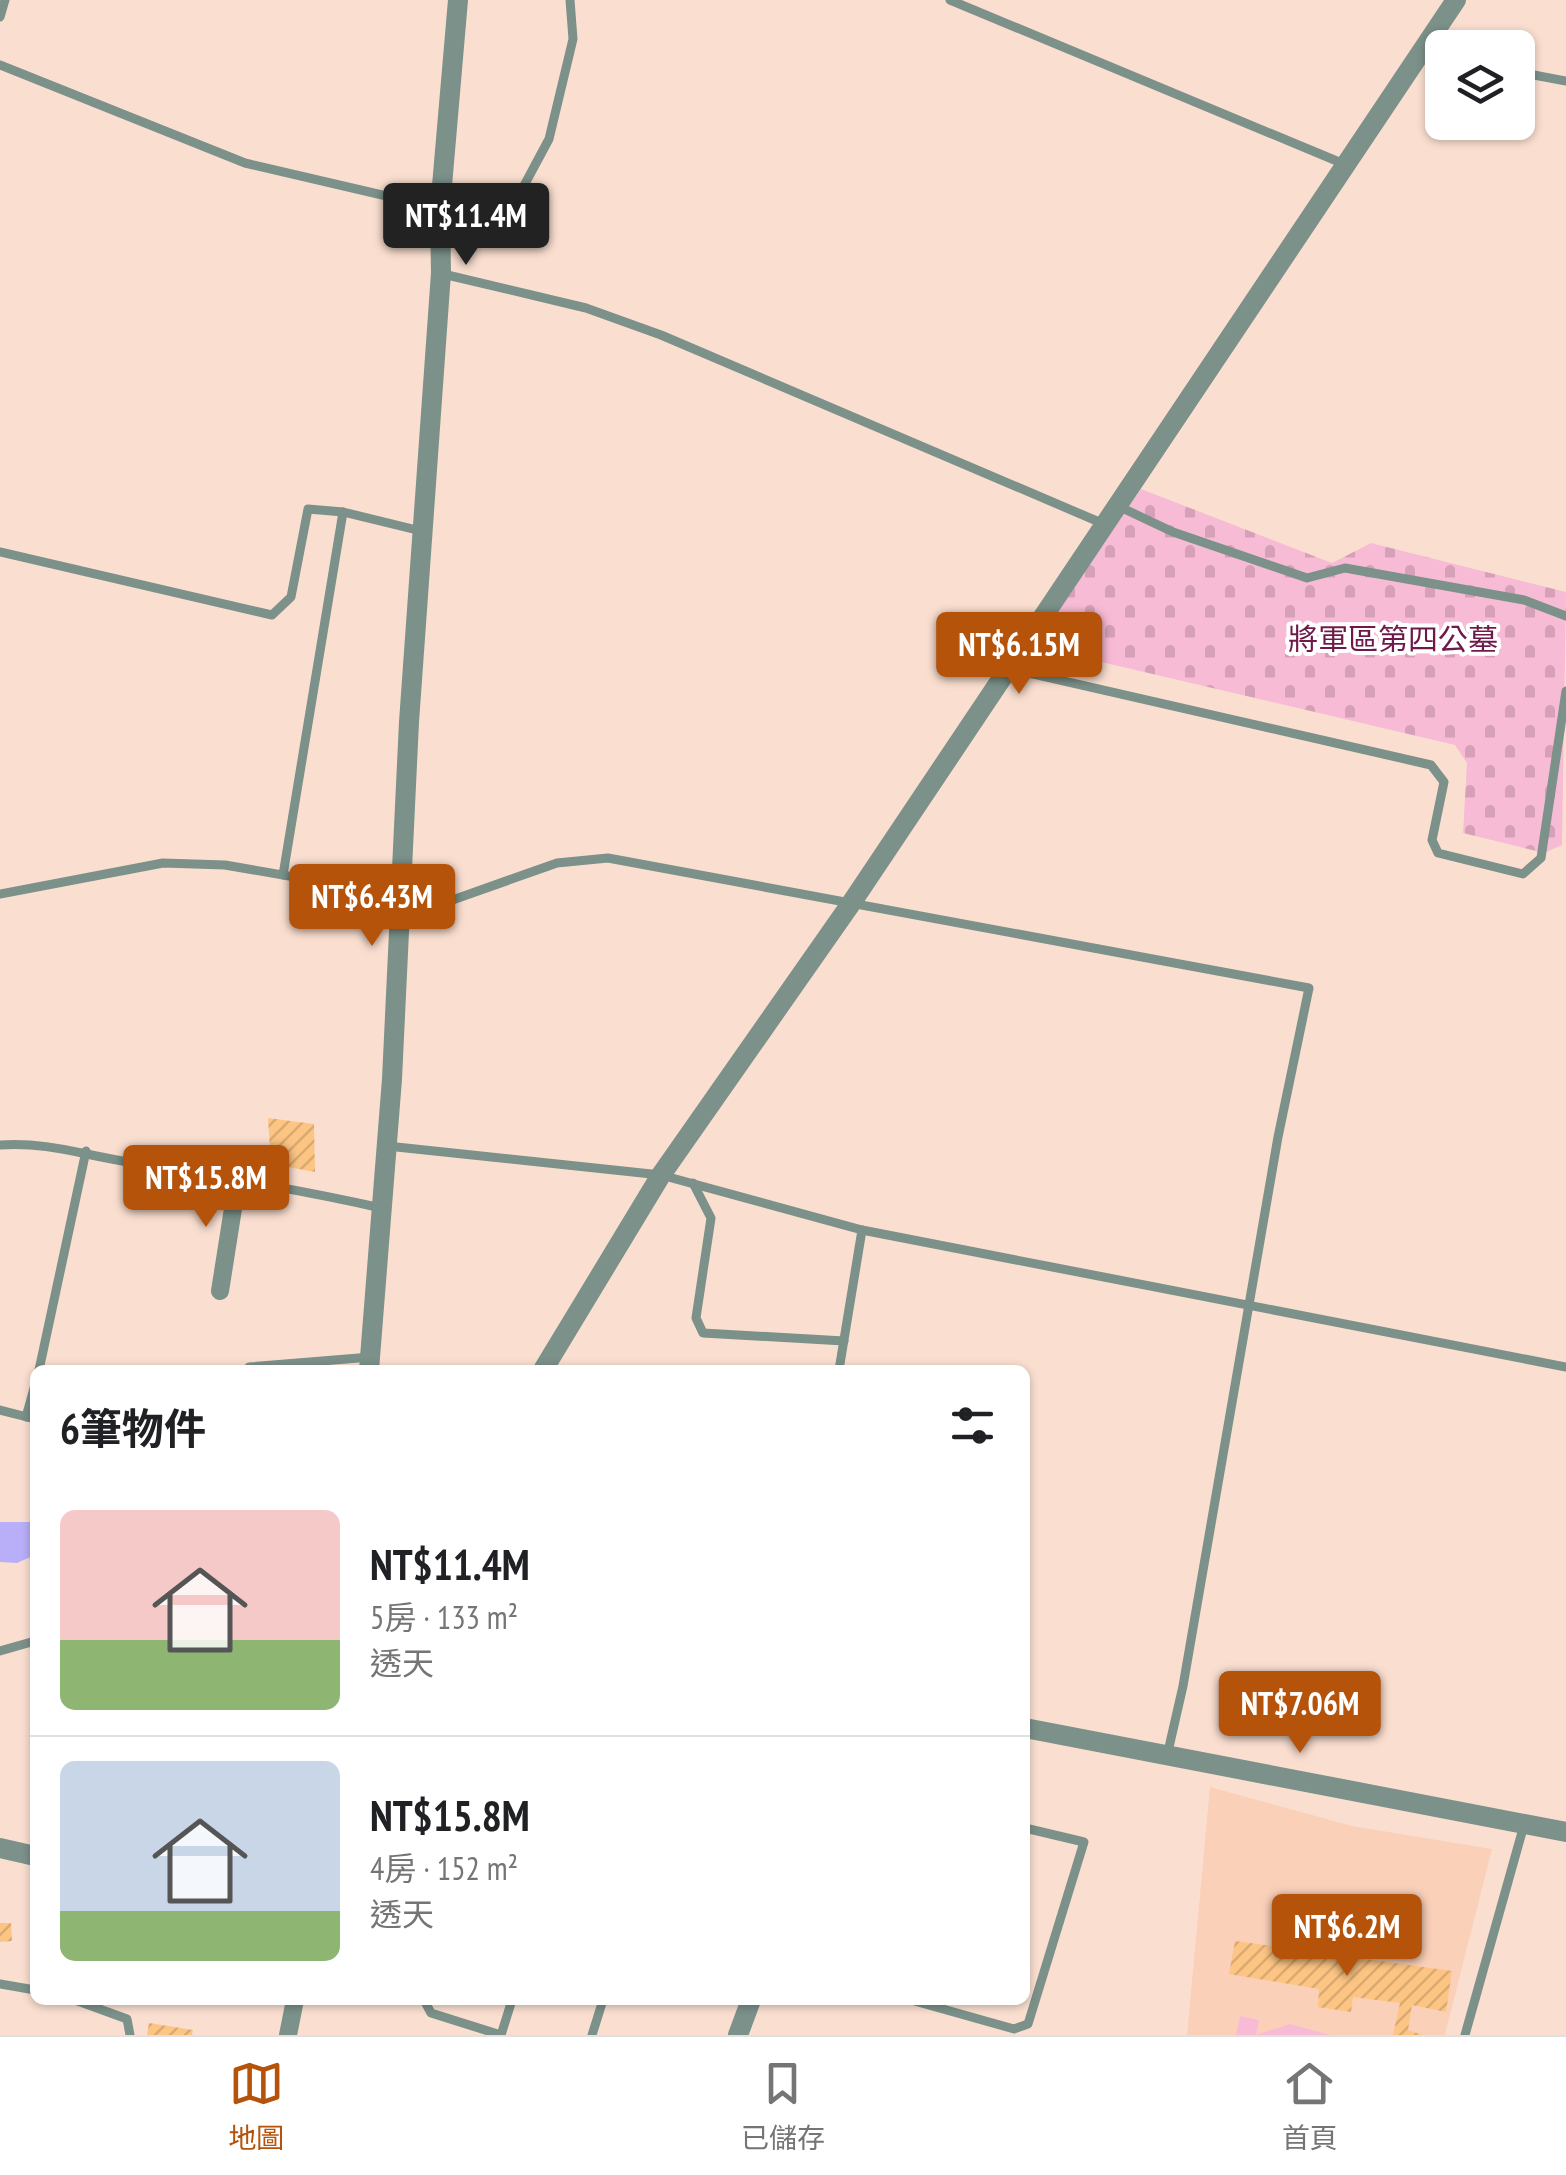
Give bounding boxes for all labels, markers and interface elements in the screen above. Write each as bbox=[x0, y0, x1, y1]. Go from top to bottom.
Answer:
map controls bbox=[1425, 30, 1535, 140]
button: layers bbox=[1425, 30, 1535, 140]
pin: NT$11.4M bbox=[363, 183, 569, 268]
text: NT$11.4M bbox=[405, 194, 527, 236]
pin: NT$6.15M bbox=[916, 612, 1122, 697]
park label: 將軍區第四公墓 bbox=[1288, 619, 1498, 658]
text: NT$6.15M bbox=[958, 623, 1080, 665]
pin: NT$6.43M bbox=[269, 864, 475, 949]
text: NT$6.43M bbox=[311, 875, 433, 917]
pin: NT$15.8M bbox=[103, 1145, 309, 1230]
text: NT$15.8M bbox=[145, 1156, 267, 1198]
icon: filters bbox=[945, 1398, 1000, 1453]
text: 6筆物件 bbox=[60, 1401, 206, 1456]
text: NT$11.4M bbox=[370, 1537, 530, 1592]
icon: home bbox=[140, 1550, 260, 1670]
text: 5房 · 133 m² bbox=[370, 1596, 518, 1638]
text: 透天 bbox=[370, 1642, 434, 1684]
pin: NT$7.06M bbox=[1197, 1671, 1403, 1756]
text: NT$7.06M bbox=[1241, 1682, 1359, 1724]
text: NT$15.8M bbox=[370, 1788, 530, 1843]
icon: home bbox=[140, 1801, 260, 1921]
text: 4房 · 152 m² bbox=[370, 1847, 518, 1889]
text: 透天 bbox=[370, 1893, 434, 1935]
pin: NT$6.2M bbox=[1255, 1894, 1439, 1979]
text: NT$6.2M bbox=[1294, 1905, 1400, 1947]
tab: 地圖 bbox=[228, 2056, 284, 2156]
tab: 已儲存 bbox=[741, 2056, 825, 2156]
tab: 首頁 bbox=[1282, 2056, 1338, 2156]

